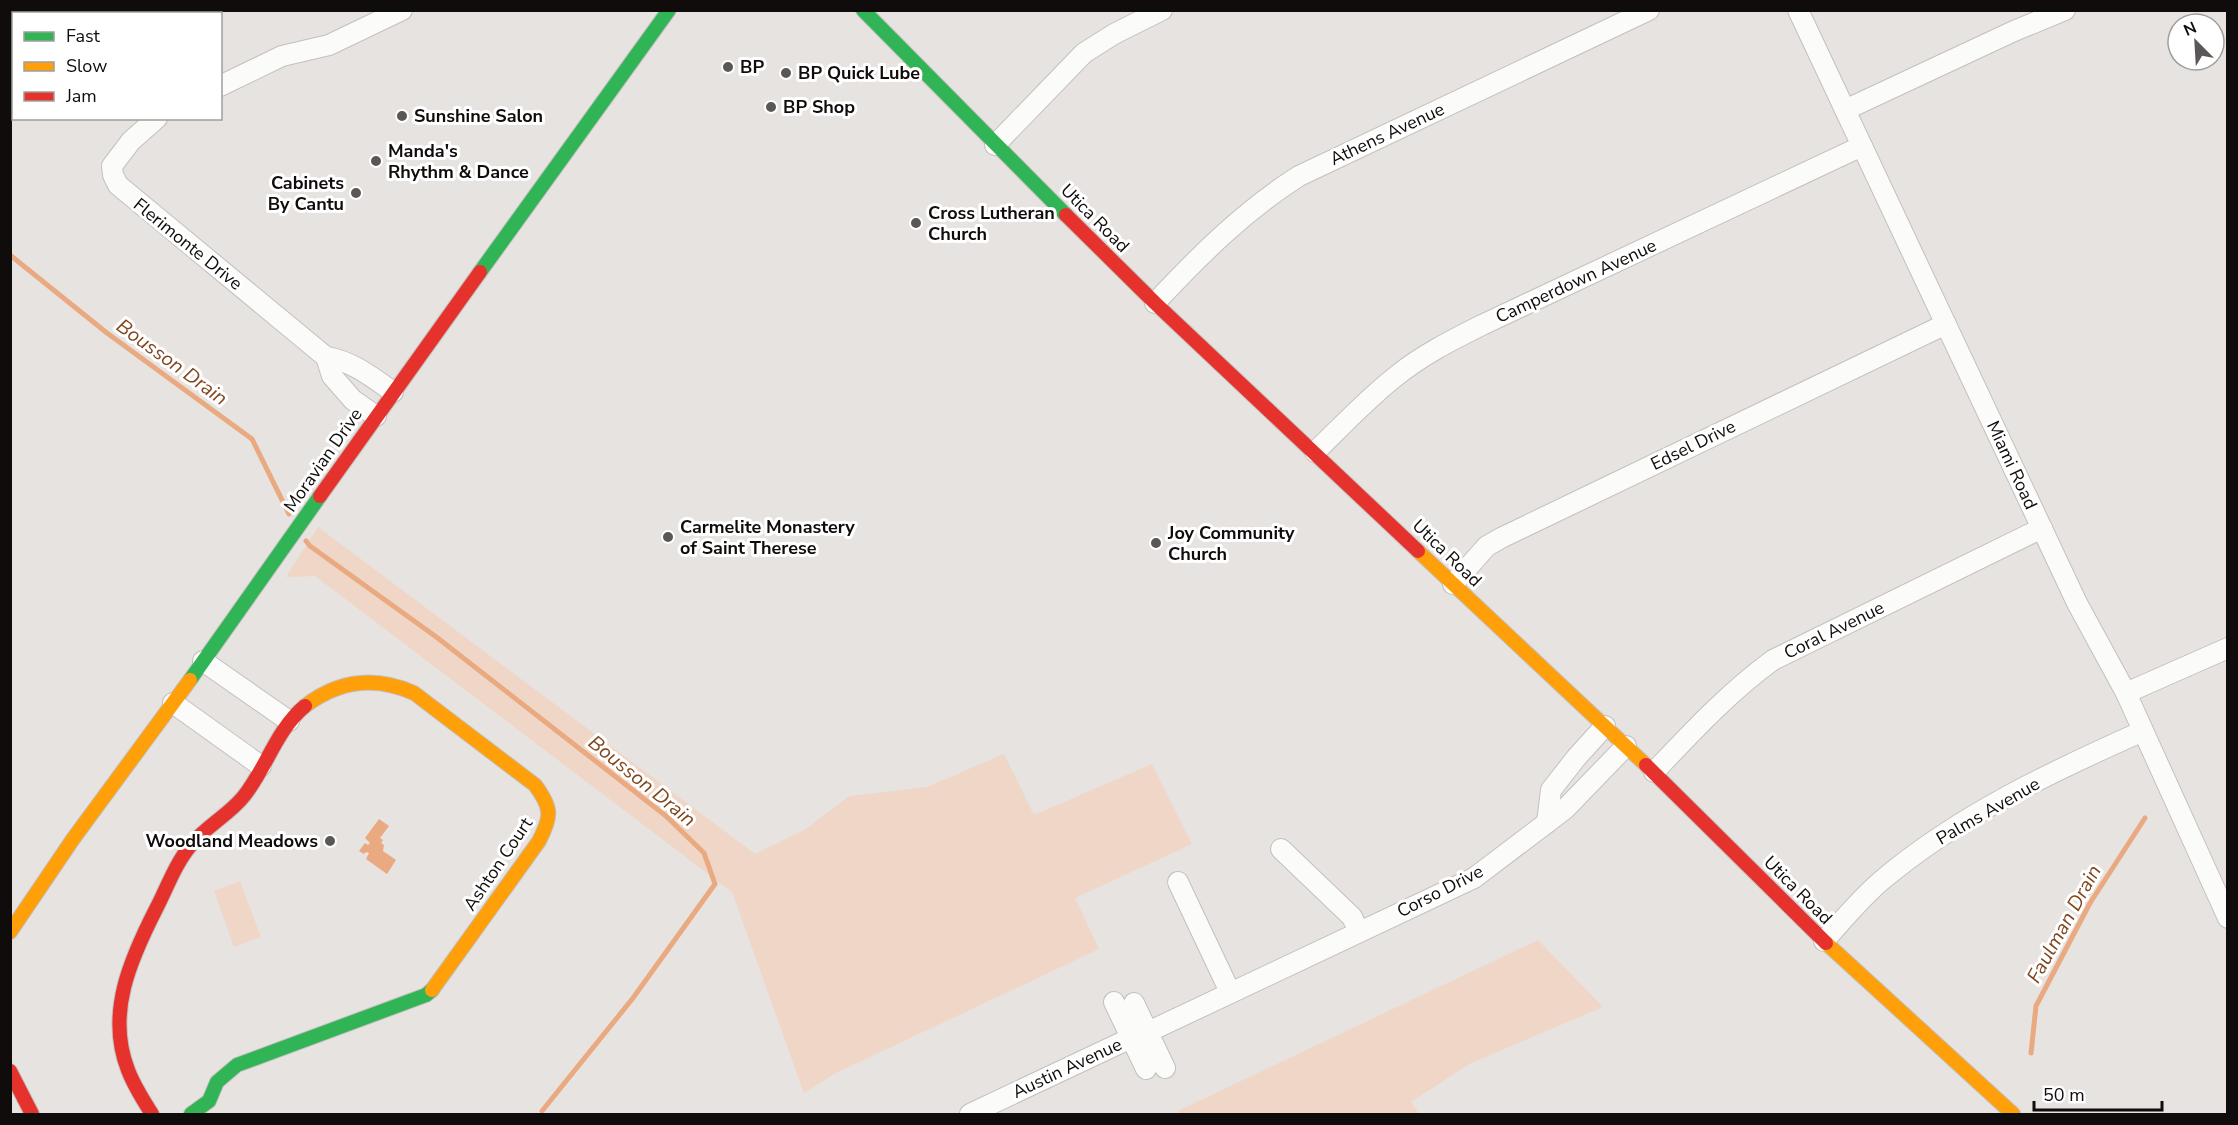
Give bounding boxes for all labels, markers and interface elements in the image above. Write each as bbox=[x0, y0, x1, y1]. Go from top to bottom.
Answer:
legend bbox=[12, 12, 222, 120]
north arrow bbox=[2166, 12, 2226, 72]
text: N bbox=[2180, 17, 2200, 42]
text: Fast bbox=[66, 24, 101, 48]
text: Slow bbox=[66, 54, 107, 78]
place label: BP bbox=[740, 55, 764, 79]
marker: BP bbox=[721, 60, 735, 74]
place label: BP Quick Lube bbox=[798, 61, 920, 85]
marker: BP Quick Lube bbox=[779, 66, 793, 80]
text: Jam bbox=[65, 84, 97, 108]
place label: BP Shop bbox=[783, 95, 855, 119]
street label: Athens Avenue bbox=[1326, 97, 1448, 171]
marker: BP Shop bbox=[764, 100, 778, 114]
place label: Sunshine Salon bbox=[414, 104, 543, 128]
marker: Sunshine Salon bbox=[395, 109, 409, 123]
place label: Manda's Rhythm & Dance bbox=[388, 139, 529, 184]
marker: Manda's Rhythm & Dance bbox=[369, 154, 383, 168]
place label: Cabinets By Cantu bbox=[268, 171, 344, 216]
street label: Utica Road bbox=[1055, 178, 1135, 258]
marker: Cabinets By Cantu bbox=[349, 186, 363, 200]
street label: Flerimonte Drive bbox=[128, 192, 248, 296]
place label: Cross Lutheran Church bbox=[928, 201, 1055, 246]
marker: Cross Lutheran Church bbox=[909, 216, 923, 230]
street label: Camperdown Avenue bbox=[1492, 233, 1660, 329]
water label: Bousson Drain bbox=[111, 313, 233, 411]
street label: Moravian Drive bbox=[278, 403, 368, 517]
street label: Edsel Drive bbox=[1646, 414, 1740, 476]
street label: Miami Road bbox=[1981, 417, 2043, 513]
street label: Utica Road bbox=[1407, 514, 1487, 592]
place label: Carmelite Monastery of Saint Therese bbox=[680, 515, 855, 560]
place label: Joy Community Church bbox=[1167, 521, 1295, 566]
marker: Carmelite Monastery of Saint Therese bbox=[661, 530, 675, 544]
marker: Joy Community Church bbox=[1149, 536, 1163, 550]
street label: Coral Avenue bbox=[1780, 595, 1888, 665]
water label: Bousson Drain bbox=[583, 729, 701, 833]
street label: Palms Avenue bbox=[1932, 772, 2044, 850]
street label: Ashton Court bbox=[458, 812, 538, 915]
place label: Woodland Meadows bbox=[146, 829, 318, 853]
marker: Woodland Meadows bbox=[323, 834, 337, 848]
street label: Utica Road bbox=[1758, 850, 1838, 930]
street label: Corso Drive bbox=[1393, 859, 1487, 923]
water label: Faulman Drain bbox=[2020, 860, 2108, 988]
street label: Austin Avenue bbox=[1008, 1032, 1126, 1104]
scale bar bbox=[2034, 1074, 2162, 1112]
text: 50 m bbox=[2043, 1083, 2085, 1107]

